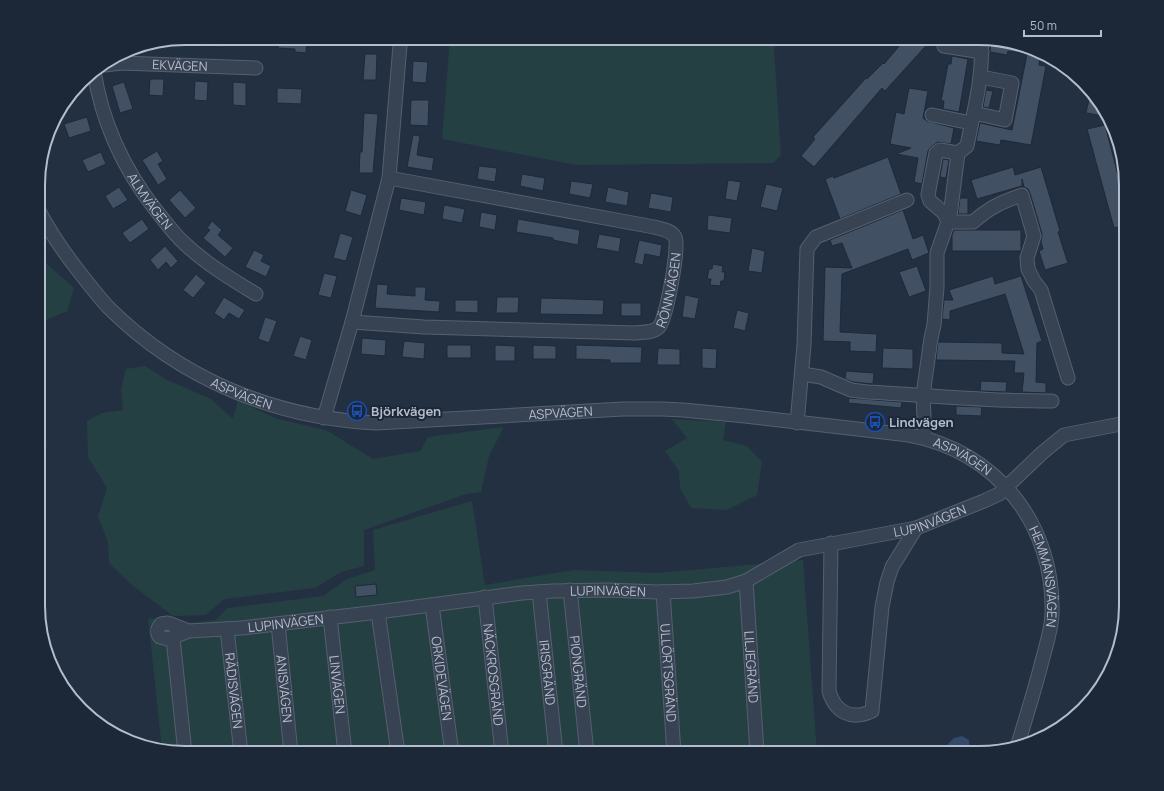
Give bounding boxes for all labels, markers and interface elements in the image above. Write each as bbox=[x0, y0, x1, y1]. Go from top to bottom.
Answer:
scale bar bbox=[1024, 12, 1101, 38]
text: 50 m bbox=[1030, 17, 1057, 34]
street label: EKVÄGEN bbox=[152, 55, 208, 75]
street label: ALMVÄGEN bbox=[123, 169, 177, 233]
street label: RÖNNVÄGEN bbox=[651, 252, 685, 330]
street label: ASPVÄGEN bbox=[208, 373, 274, 414]
bus stop icon: Björkvägen bbox=[346, 400, 368, 422]
place label: Björkvägen bbox=[371, 402, 441, 420]
street label: ASPVÄGEN bbox=[528, 402, 593, 423]
bus stop icon: Lindvägen bbox=[864, 411, 886, 433]
place label: Lindvägen bbox=[889, 413, 954, 431]
street label: ASPVÄGEN bbox=[931, 433, 996, 479]
street label: LUPINVÄGEN bbox=[892, 500, 969, 541]
street label: HEMMANSVÄGEN bbox=[1025, 523, 1061, 628]
street label: LUPINVÄGEN bbox=[570, 581, 646, 601]
street label: LUPINVÄGEN bbox=[247, 609, 325, 636]
street label: NÄCKROSGRÄND bbox=[479, 622, 508, 727]
street label: ULLÖRTSGRÄND bbox=[656, 623, 681, 723]
street label: LILJEGRÄND bbox=[740, 630, 763, 704]
street label: ORKIDEVÄGEN bbox=[427, 635, 457, 722]
street label: PIONGRÄND bbox=[566, 635, 591, 709]
street label: IRISGRÄND bbox=[535, 639, 560, 706]
street label: RÄDISVÄGEN bbox=[221, 652, 247, 730]
street label: ANISVÄGEN bbox=[272, 654, 297, 724]
street label: LINVÄGEN bbox=[325, 654, 350, 715]

